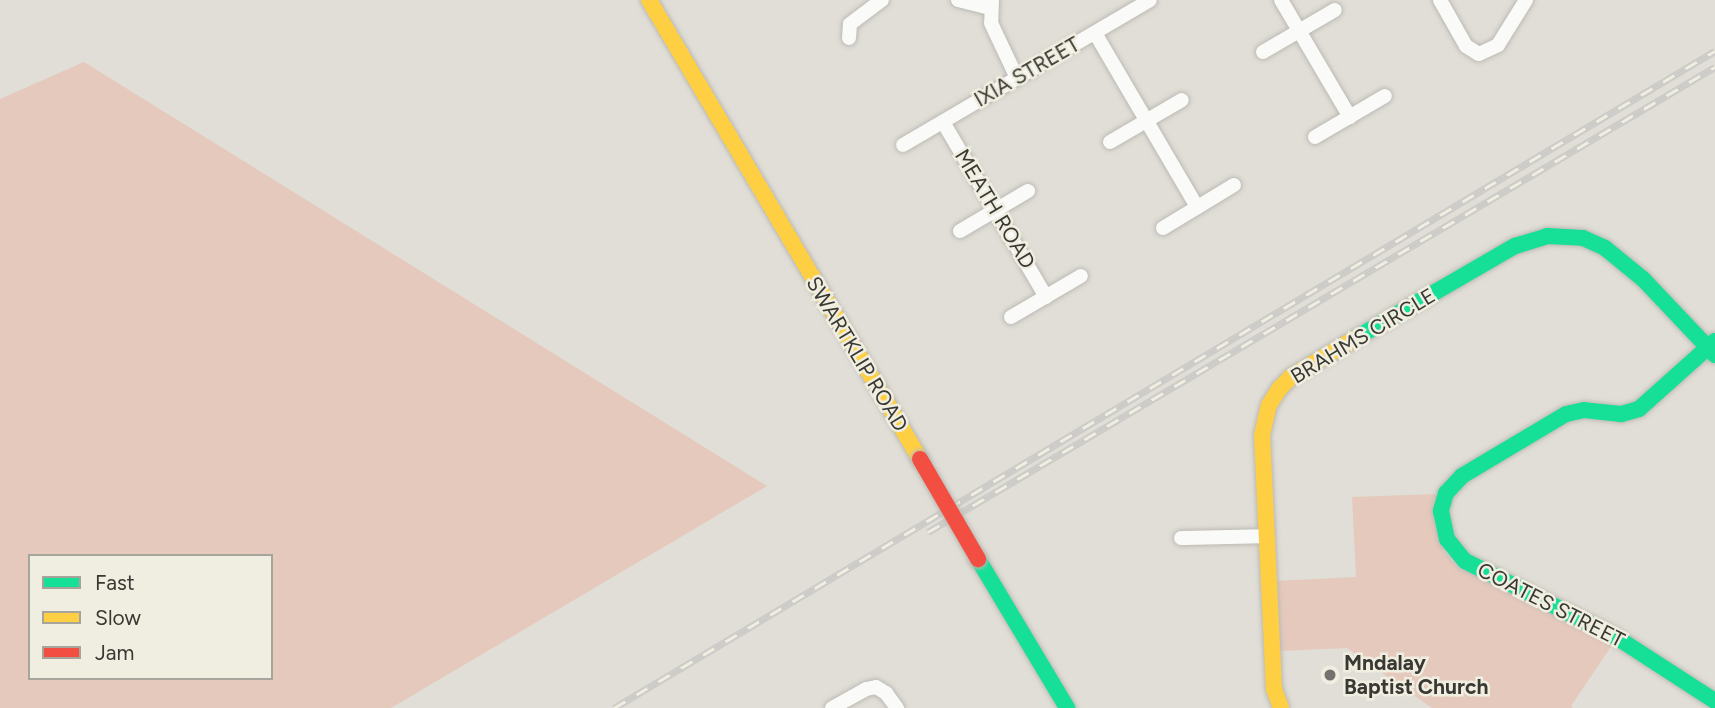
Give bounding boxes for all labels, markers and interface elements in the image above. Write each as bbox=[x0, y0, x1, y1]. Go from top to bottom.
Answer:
street label: IXIA STREET bbox=[970, 32, 1084, 112]
street label: MEATH ROAD bbox=[949, 145, 1041, 273]
street label: SWARTKLIP ROAD bbox=[801, 272, 913, 436]
street label: BRAHMS CIRCLE bbox=[1286, 283, 1440, 389]
legend bbox=[28, 554, 273, 680]
street label: COATES STREET bbox=[1473, 557, 1629, 653]
text: Fast bbox=[95, 570, 135, 595]
text: Slow bbox=[95, 605, 141, 630]
text: Jam bbox=[95, 640, 134, 665]
place label: Mndalay Baptist Church bbox=[1344, 650, 1488, 700]
marker: Mndalay Baptist Church bbox=[1322, 667, 1338, 683]

